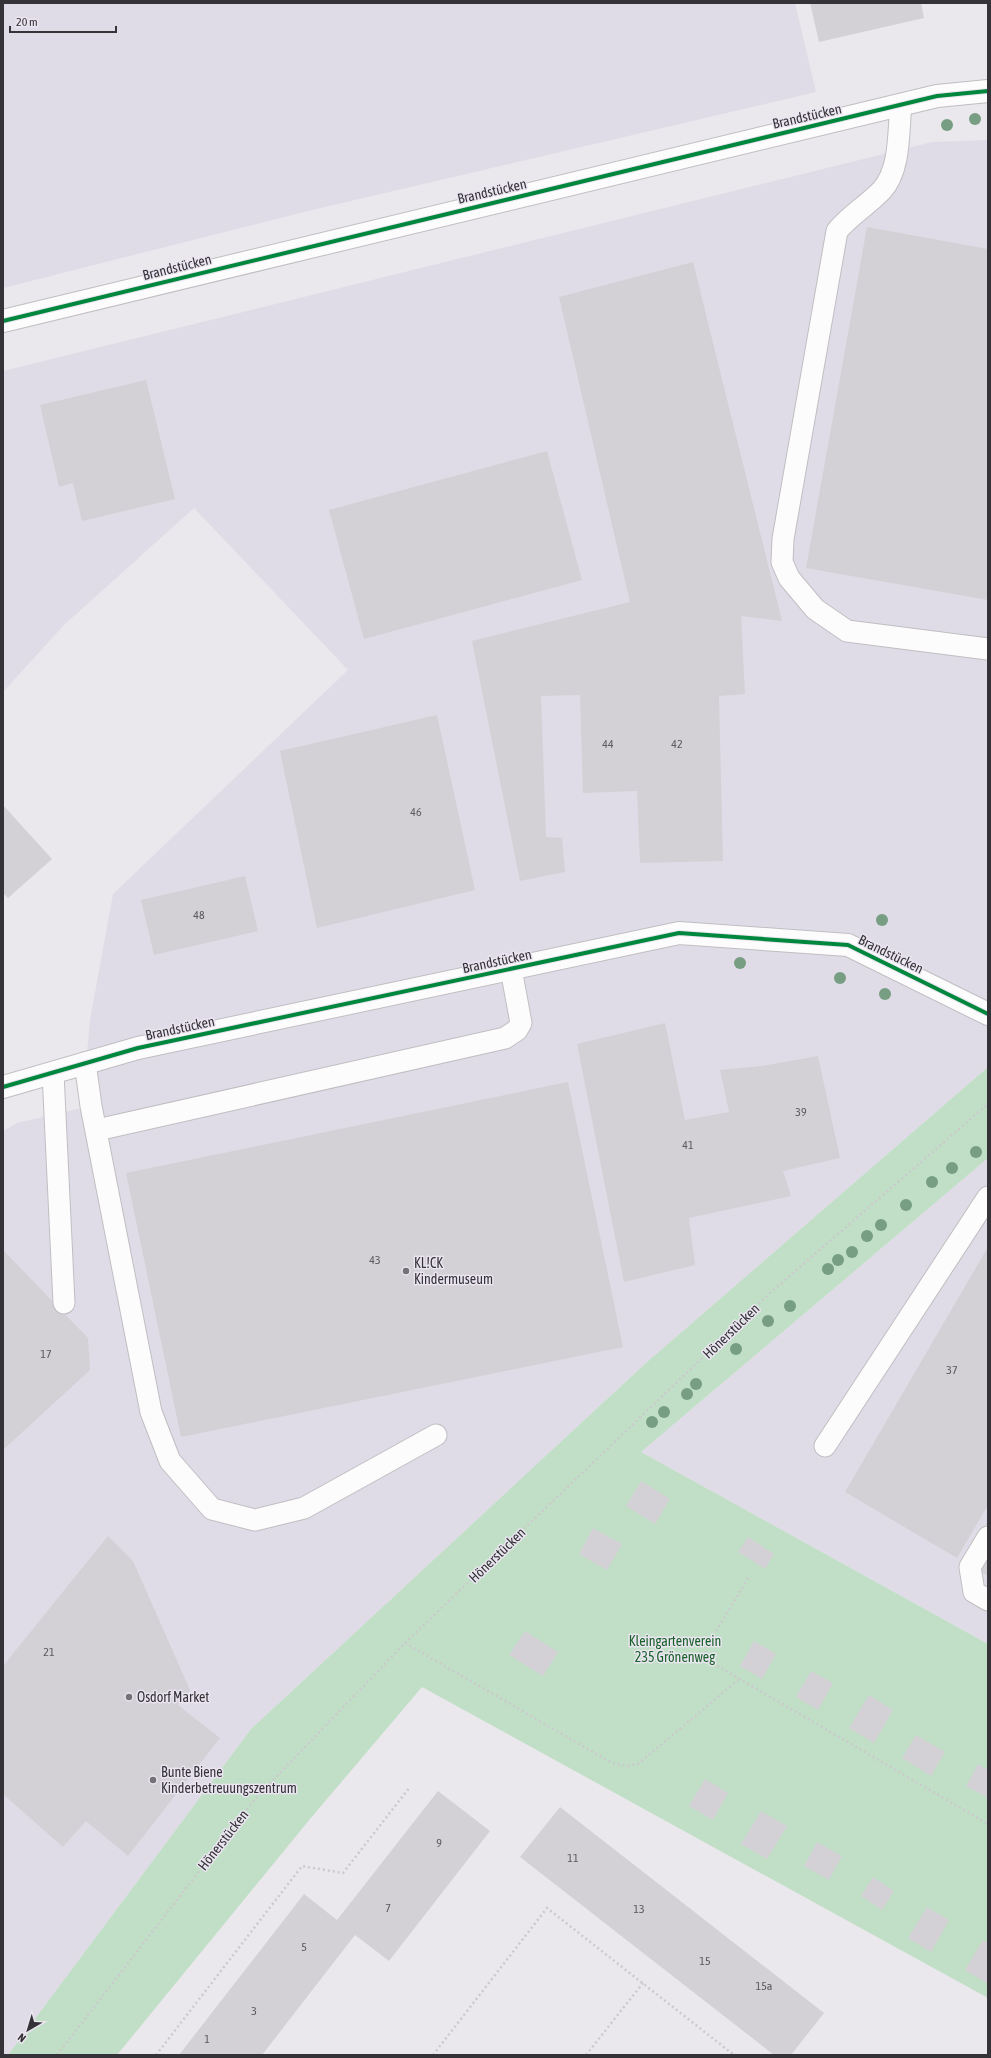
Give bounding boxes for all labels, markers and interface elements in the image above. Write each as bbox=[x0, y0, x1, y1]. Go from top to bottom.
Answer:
scale bar bbox=[10, 8, 116, 34]
text: 20 m bbox=[16, 15, 38, 29]
street label: Brandstücken bbox=[771, 100, 843, 132]
street label: Brandstücken bbox=[456, 175, 528, 207]
street label: Brandstücken bbox=[141, 251, 213, 283]
house number: 44 bbox=[602, 737, 614, 751]
house number: 42 bbox=[671, 737, 683, 751]
house number: 46 bbox=[410, 805, 422, 819]
house number: 48 bbox=[193, 908, 205, 922]
street label: Brandstücken bbox=[856, 931, 926, 977]
street label: Brandstücken bbox=[461, 946, 533, 976]
street label: Brandstücken bbox=[144, 1013, 216, 1043]
house number: 39 bbox=[795, 1105, 807, 1119]
house number: 41 bbox=[682, 1138, 694, 1152]
house number: 43 bbox=[369, 1253, 381, 1267]
place label: KL!CK Kindermuseum bbox=[414, 1255, 493, 1287]
marker: KL!CK Kindermuseum bbox=[401, 1266, 411, 1276]
street label: Hönerstücken bbox=[700, 1300, 762, 1362]
house number: 17 bbox=[40, 1347, 52, 1361]
house number: 37 bbox=[946, 1363, 958, 1377]
street label: Hönerstücken bbox=[466, 1524, 528, 1586]
park label: Kleingartenverein 235 Grönenweg bbox=[629, 1633, 721, 1665]
house number: 21 bbox=[43, 1645, 55, 1659]
place label: Osdorf Market bbox=[137, 1689, 209, 1705]
marker: Osdorf Market bbox=[124, 1692, 134, 1702]
place label: Bunte Biene Kinderbetreuungszentrum bbox=[161, 1764, 297, 1796]
marker: Bunte Biene Kinderbetreuungszentrum bbox=[148, 1775, 158, 1785]
street label: Hönerstücken bbox=[195, 1807, 251, 1873]
house number: 9 bbox=[436, 1836, 442, 1850]
house number: 11 bbox=[567, 1851, 579, 1865]
house number: 7 bbox=[385, 1901, 391, 1915]
house number: 13 bbox=[633, 1902, 645, 1916]
house number: 5 bbox=[301, 1940, 307, 1954]
house number: 15 bbox=[699, 1954, 711, 1968]
house number: 15a bbox=[756, 1979, 772, 1993]
house number: 3 bbox=[251, 2004, 257, 2018]
north arrow bbox=[8, 2010, 48, 2050]
text: N bbox=[16, 2031, 28, 2045]
house number: 1 bbox=[204, 2032, 210, 2046]

